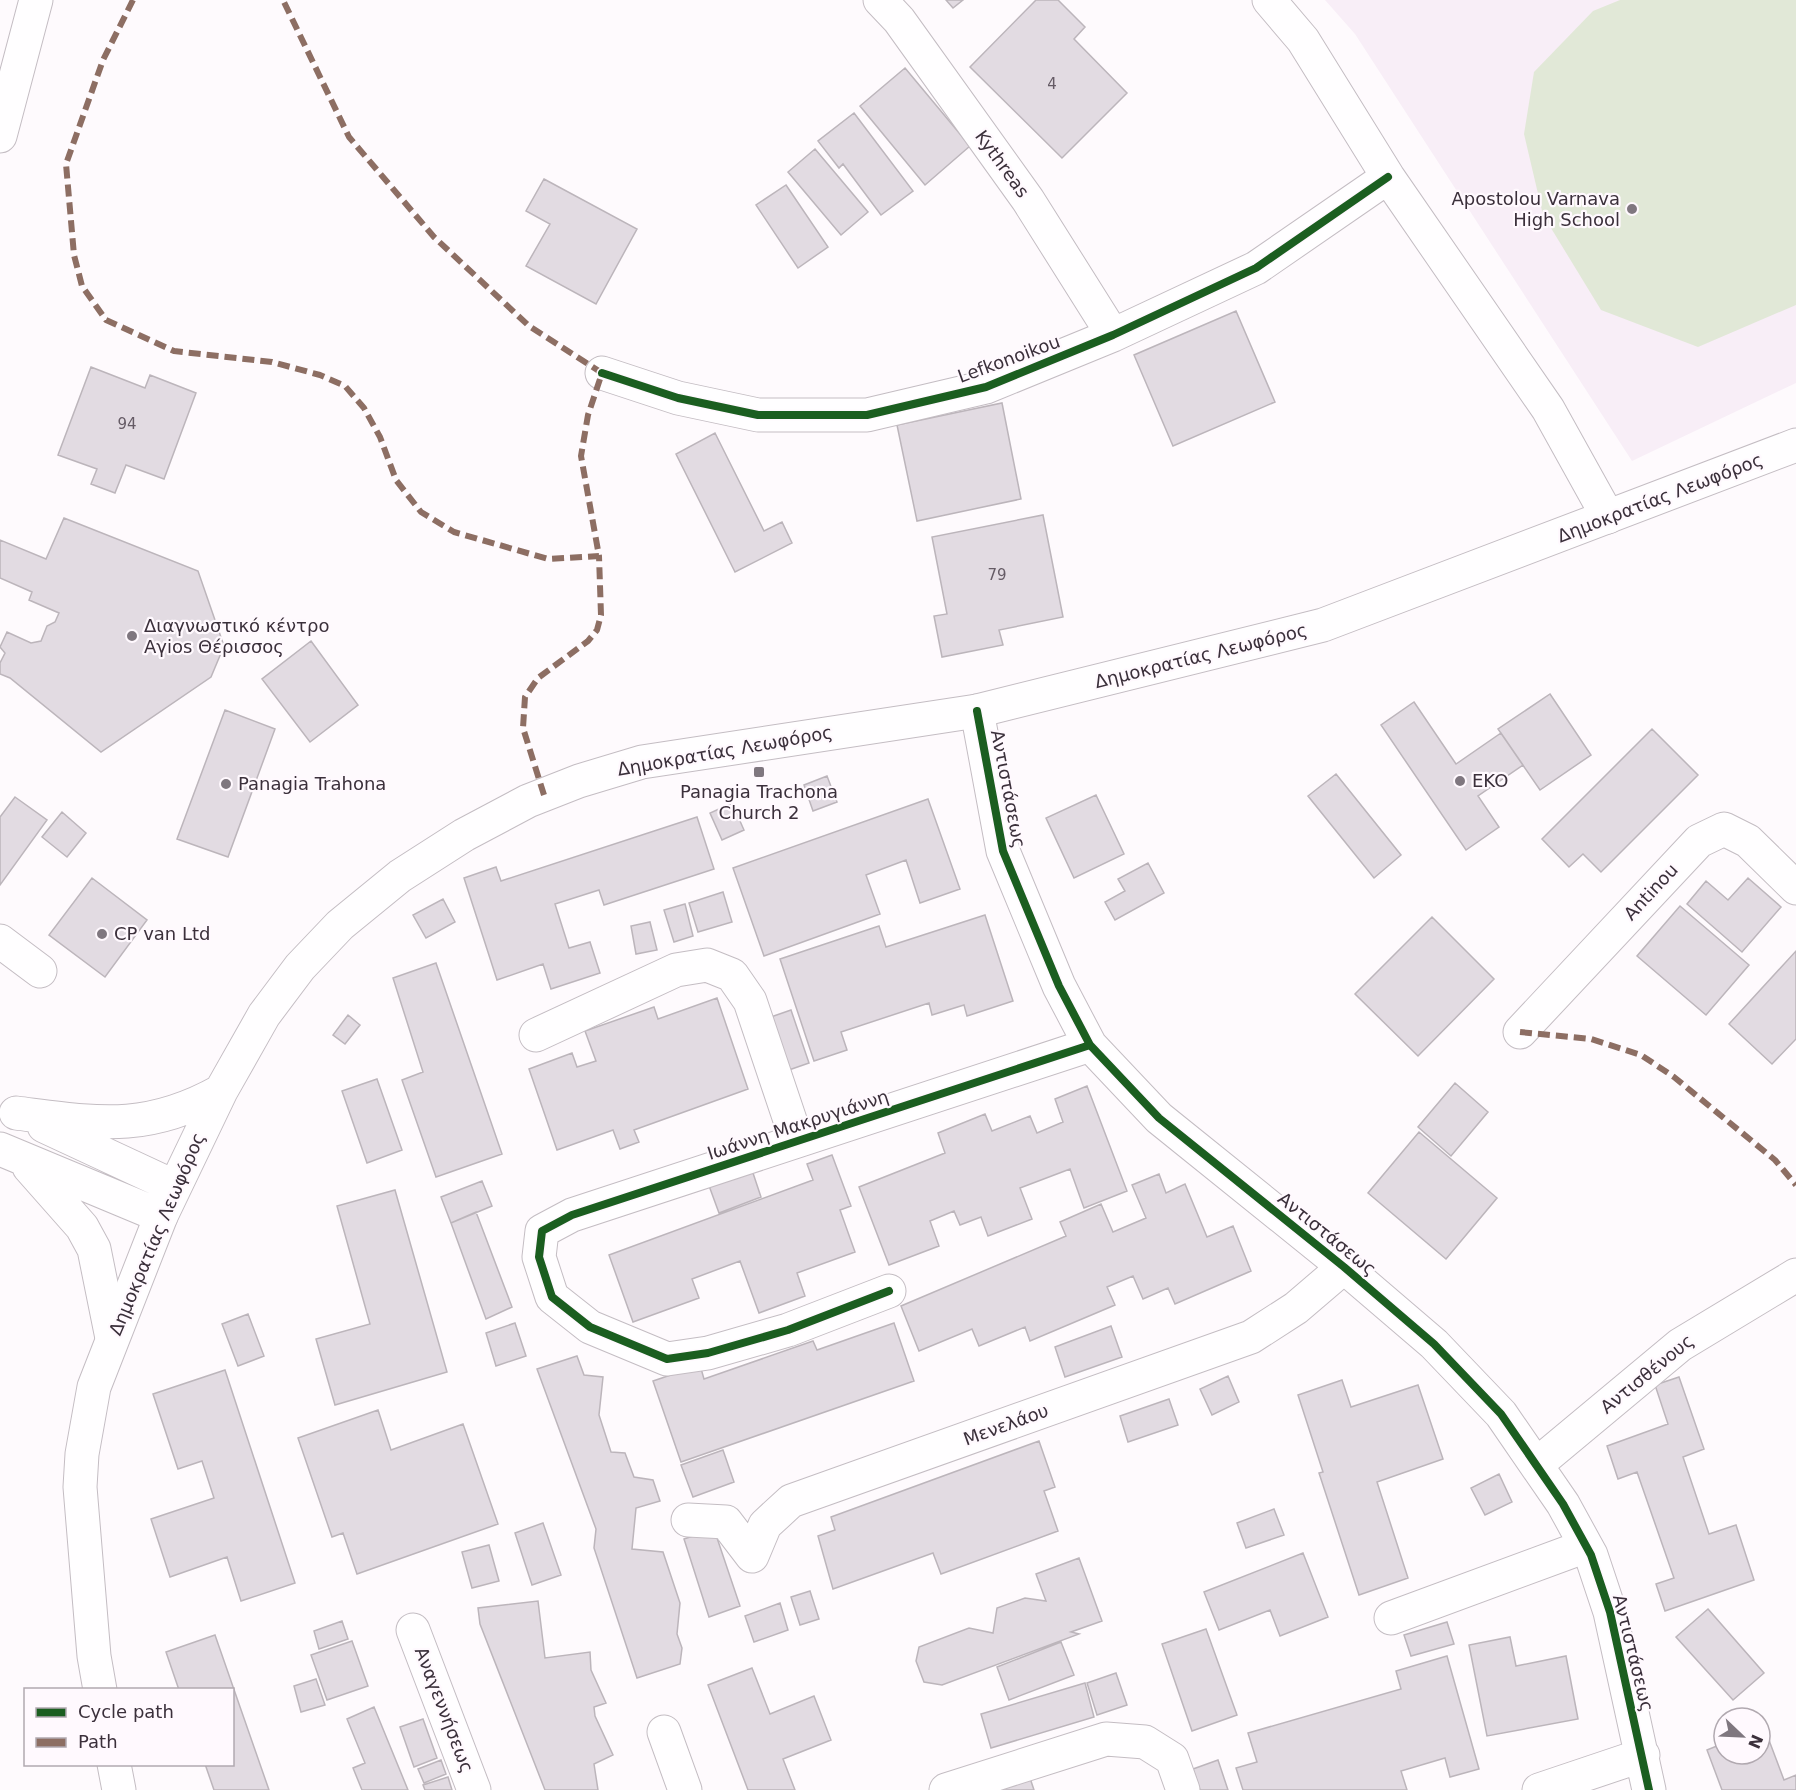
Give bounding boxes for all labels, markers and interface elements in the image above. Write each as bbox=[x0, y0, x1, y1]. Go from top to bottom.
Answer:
house number: 4 bbox=[1047, 75, 1057, 93]
street label: Kythreas bbox=[971, 126, 1034, 201]
place label: Apostolou Varnava High School bbox=[1452, 188, 1620, 230]
marker: Apostolou Varnava High School bbox=[1625, 202, 1639, 216]
street label: Lefkonoikou bbox=[955, 330, 1063, 387]
house number: 94 bbox=[117, 415, 137, 433]
street label: Δημοκρατίας Λεωφόρος bbox=[1554, 449, 1765, 546]
house number: 79 bbox=[987, 566, 1007, 584]
place label: Διαγνωστικό κέντρο Αγios Θέρισσος bbox=[144, 615, 329, 657]
street label: Δημοκρατίας Λεωφόρος bbox=[1092, 619, 1309, 692]
marker: Διαγνωστικό κέντρο Αγios Θέρισσος bbox=[125, 629, 139, 643]
street label: Δημοκρατίας Λεωφόρος bbox=[616, 721, 834, 780]
street label: Αντιστάσεως bbox=[987, 728, 1030, 850]
marker: Panagia Trachona Church 2 bbox=[752, 765, 766, 779]
place label: EKO bbox=[1472, 770, 1508, 791]
place label: Panagia Trahona bbox=[238, 773, 386, 794]
marker: EKO bbox=[1453, 774, 1467, 788]
marker: Panagia Trahona bbox=[219, 777, 233, 791]
place label: Panagia Trachona Church 2 bbox=[680, 781, 838, 823]
street label: Antinou bbox=[1619, 859, 1682, 924]
place label: CP van Ltd bbox=[114, 923, 210, 944]
marker: CP van Ltd bbox=[95, 927, 109, 941]
street label: Ιωάννη Μακρυγιάννη bbox=[705, 1085, 891, 1164]
street label: Δημοκρατίας Λεωφόρος bbox=[104, 1129, 209, 1338]
street label: Αντιστάσεως bbox=[1274, 1188, 1381, 1280]
street label: Αντισθένους bbox=[1596, 1330, 1697, 1417]
street label: Μενελάου bbox=[960, 1399, 1051, 1450]
street label: Αντιστάσεως bbox=[1609, 1592, 1658, 1714]
street label: Αναγεννήσεως bbox=[411, 1644, 478, 1776]
legend bbox=[24, 1688, 234, 1766]
text: Cycle path bbox=[78, 1701, 174, 1722]
north arrow bbox=[1712, 1706, 1772, 1766]
text: Path bbox=[78, 1731, 118, 1752]
text: N bbox=[1744, 1732, 1767, 1752]

